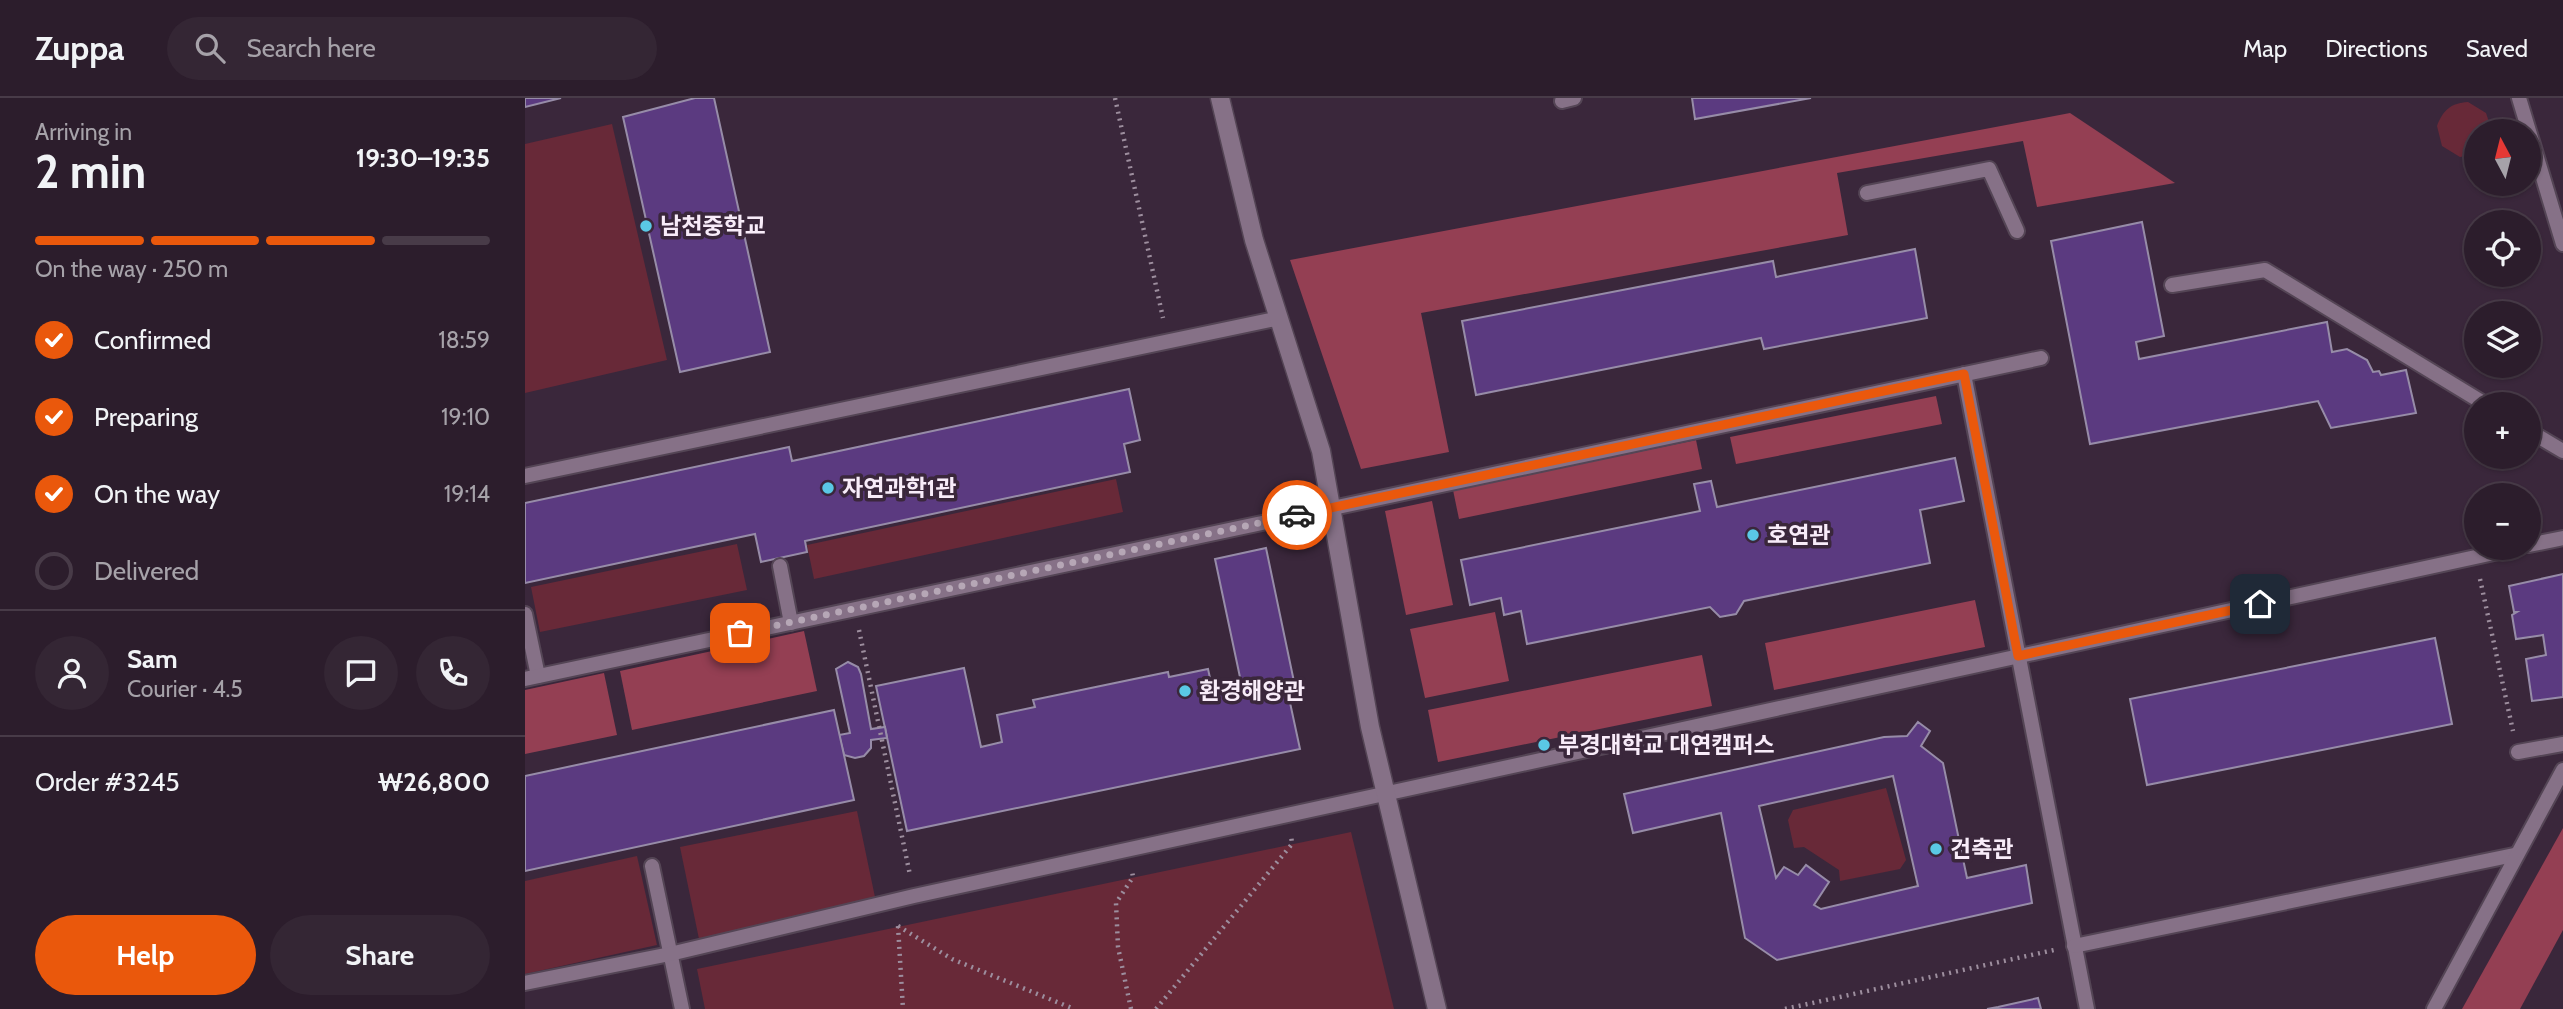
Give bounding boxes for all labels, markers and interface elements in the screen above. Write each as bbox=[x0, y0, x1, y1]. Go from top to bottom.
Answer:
search box bbox=[167, 17, 657, 80]
text: Zuppa bbox=[35, 28, 125, 68]
icon: search bbox=[191, 29, 229, 67]
text: Search here bbox=[247, 32, 376, 64]
text: Map bbox=[2243, 34, 2287, 63]
text: Directions bbox=[2325, 34, 2428, 63]
text: Saved bbox=[2466, 34, 2528, 63]
text: Arriving in bbox=[35, 118, 132, 146]
north arrow bbox=[2464, 119, 2541, 196]
map controls bbox=[2464, 119, 2541, 560]
text: 19:30–19:35 bbox=[356, 142, 490, 174]
text: 2 min bbox=[35, 144, 146, 200]
button: locate bbox=[2464, 210, 2541, 287]
place label: 남천중학교 bbox=[660, 212, 766, 240]
marker: 남천중학교 bbox=[638, 218, 654, 234]
text: On the way · 250 m bbox=[35, 255, 228, 283]
button: layers bbox=[2464, 301, 2541, 378]
icon: check bbox=[35, 321, 73, 359]
text: Confirmed bbox=[94, 324, 211, 356]
text: 18:59 bbox=[438, 326, 490, 354]
button: + bbox=[2464, 392, 2541, 469]
icon: check bbox=[35, 398, 73, 436]
text: Preparing bbox=[94, 401, 198, 433]
text: 19:10 bbox=[441, 403, 490, 431]
place label: 자연과학1관 bbox=[842, 474, 956, 502]
icon: check bbox=[35, 475, 73, 513]
text: On the way bbox=[94, 478, 220, 510]
text: 19:14 bbox=[444, 480, 490, 508]
marker: 자연과학1관 bbox=[820, 480, 836, 496]
courier bbox=[1262, 480, 1332, 550]
button: − bbox=[2464, 483, 2541, 560]
icon: car bbox=[1278, 496, 1316, 534]
place label: 호연관 bbox=[1767, 521, 1830, 549]
marker: 호연관 bbox=[1745, 527, 1761, 543]
text: Delivered bbox=[94, 555, 199, 587]
pin bbox=[2230, 574, 2290, 634]
icon: home bbox=[2241, 585, 2279, 623]
pin bbox=[710, 603, 770, 663]
icon: bag bbox=[721, 614, 759, 652]
button: person bbox=[35, 636, 109, 710]
button: chat bbox=[324, 636, 398, 710]
button: phone bbox=[416, 636, 490, 710]
text: Sam bbox=[127, 643, 178, 675]
text: Courier · 4.5 bbox=[127, 675, 243, 703]
place label: 환경해양관 bbox=[1199, 677, 1305, 705]
marker: 환경해양관 bbox=[1177, 683, 1193, 699]
place label: 부경대학교 대연캠퍼스 bbox=[1558, 731, 1775, 759]
marker: 부경대학교 대연캠퍼스 bbox=[1536, 737, 1552, 753]
text: Order #3245 bbox=[35, 766, 180, 798]
text: ₩26,800 bbox=[378, 766, 490, 798]
place label: 건축관 bbox=[1950, 835, 2013, 863]
marker: 건축관 bbox=[1928, 841, 1944, 857]
button: Help bbox=[35, 915, 256, 995]
button: Share bbox=[270, 915, 490, 995]

